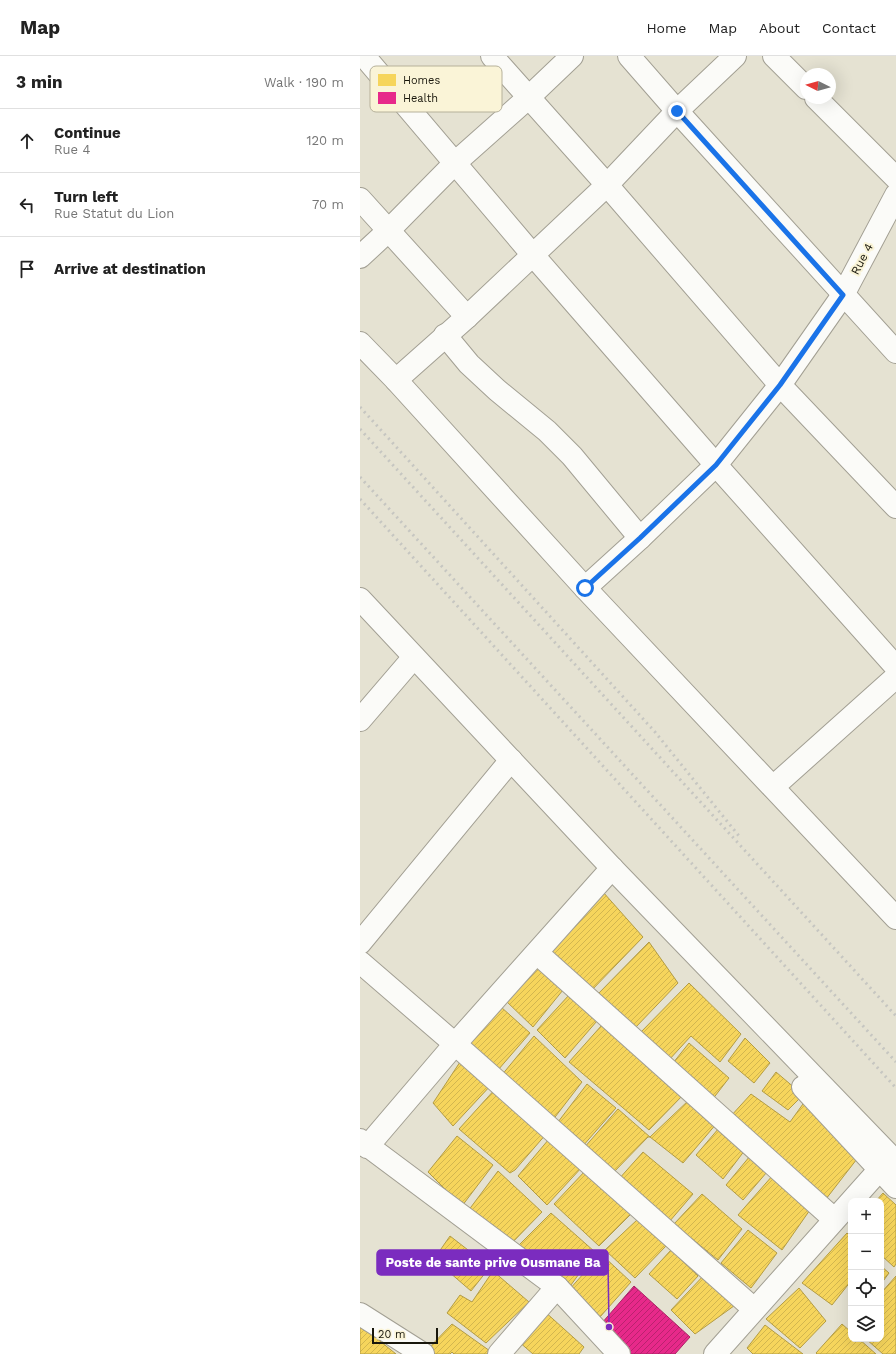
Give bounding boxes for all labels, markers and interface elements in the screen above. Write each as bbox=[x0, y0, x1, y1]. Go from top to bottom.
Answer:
text: Map bbox=[20, 16, 60, 39]
text: Home bbox=[646, 20, 686, 36]
text: Map bbox=[708, 20, 737, 36]
text: About bbox=[759, 20, 800, 36]
text: Contact bbox=[822, 20, 876, 36]
legend bbox=[370, 66, 502, 112]
north arrow bbox=[800, 68, 836, 104]
text: 3 min bbox=[16, 72, 62, 92]
text: Homes bbox=[403, 74, 440, 87]
text: Walk · 190 m bbox=[264, 75, 344, 90]
text: Health bbox=[403, 92, 438, 105]
route end bbox=[668, 102, 686, 120]
text: Continue bbox=[54, 124, 121, 142]
icon: ahead bbox=[16, 130, 38, 152]
text: 120 m bbox=[306, 133, 344, 148]
text: Rue 4 bbox=[54, 142, 90, 157]
text: Turn left bbox=[54, 188, 118, 206]
icon: left bbox=[16, 194, 38, 216]
text: 70 m bbox=[312, 197, 344, 212]
text: Rue Statut du Lion bbox=[54, 206, 174, 221]
street label: Rue 4 bbox=[848, 241, 876, 277]
icon: arrive bbox=[16, 258, 38, 280]
text: Arrive at destination bbox=[54, 260, 206, 278]
route start bbox=[576, 579, 594, 597]
map controls bbox=[848, 1198, 884, 1342]
button: + bbox=[848, 1198, 884, 1234]
button: − bbox=[848, 1234, 884, 1270]
callout: Poste de sante prive Ousmane Ba bbox=[377, 1250, 608, 1275]
text: Poste de sante prive Ousmane Ba bbox=[386, 1255, 601, 1270]
button: locate bbox=[848, 1270, 884, 1306]
button: layers bbox=[848, 1306, 884, 1342]
scale bar bbox=[372, 1326, 438, 1345]
text: 20 m bbox=[378, 1328, 406, 1341]

